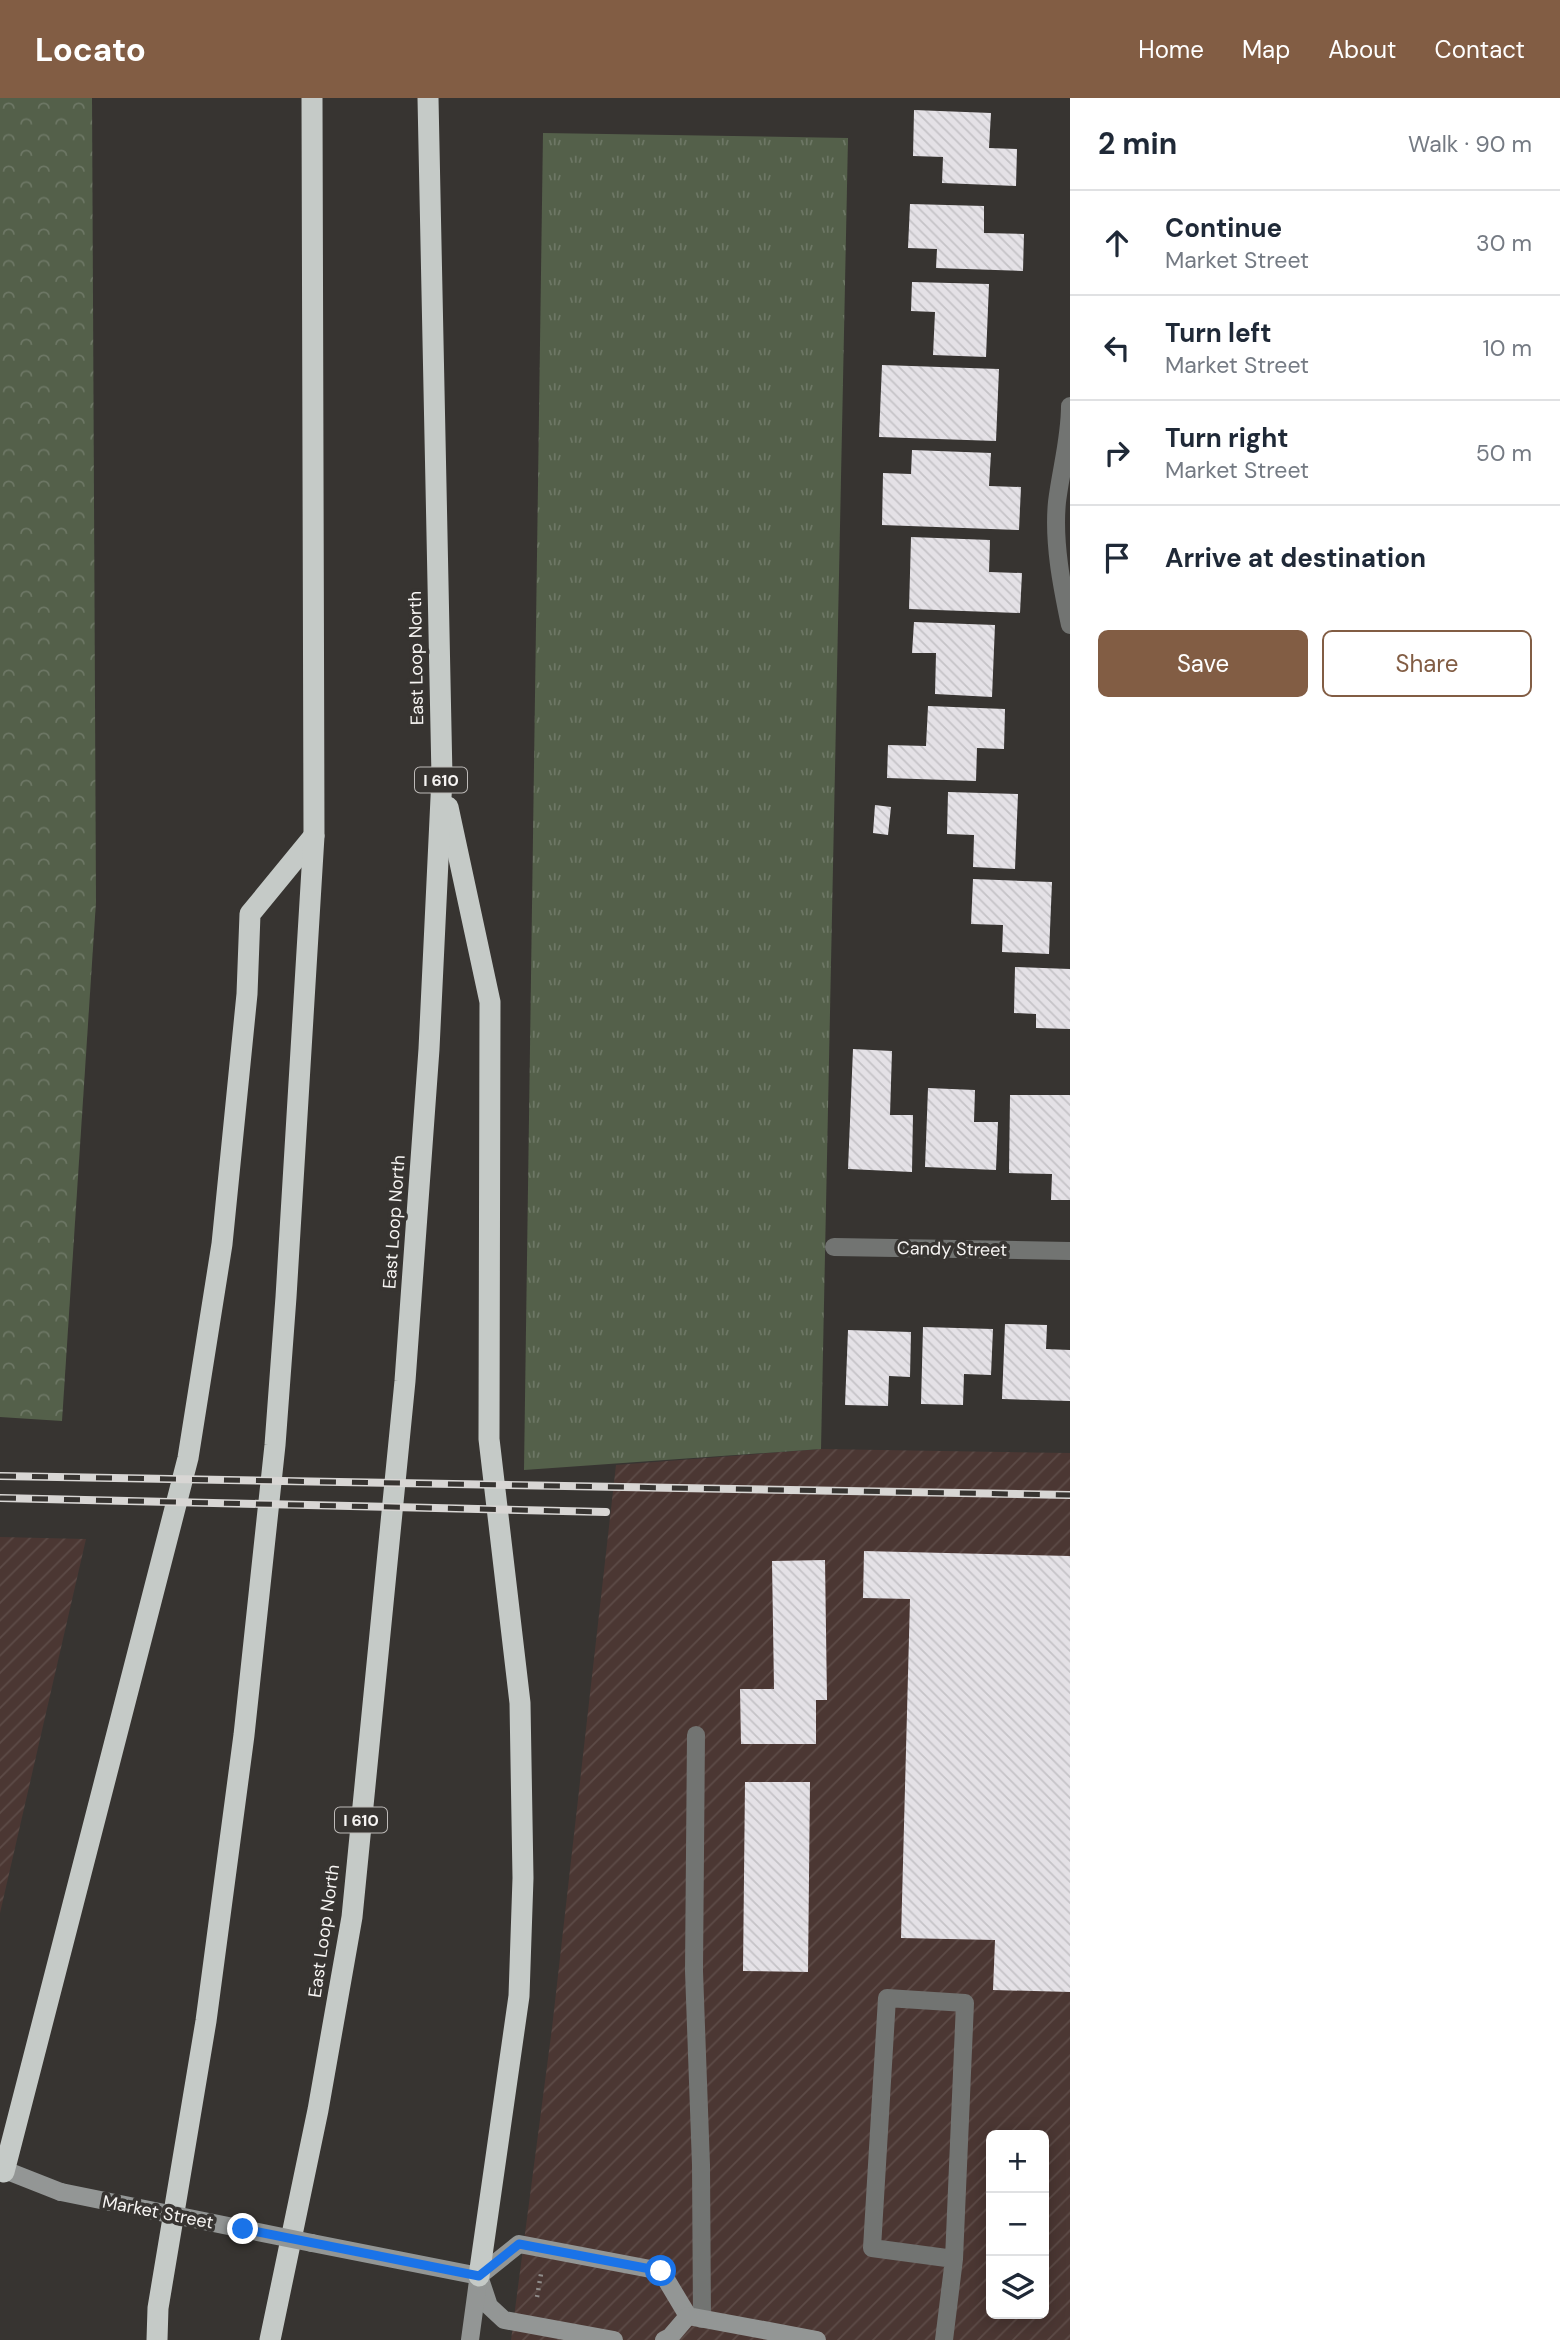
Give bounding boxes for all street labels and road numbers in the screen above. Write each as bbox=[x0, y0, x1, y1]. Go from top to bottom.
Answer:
street label: East Loop North bbox=[403, 591, 429, 725]
road number: I 610 bbox=[415, 768, 467, 792]
street label: East Loop North bbox=[377, 1154, 411, 1290]
street label: Candy Street bbox=[897, 1236, 1007, 1262]
road number: I 610 bbox=[335, 1808, 387, 1832]
street label: East Loop North bbox=[303, 1863, 345, 1999]
street label: Market Street bbox=[100, 2189, 216, 2235]

